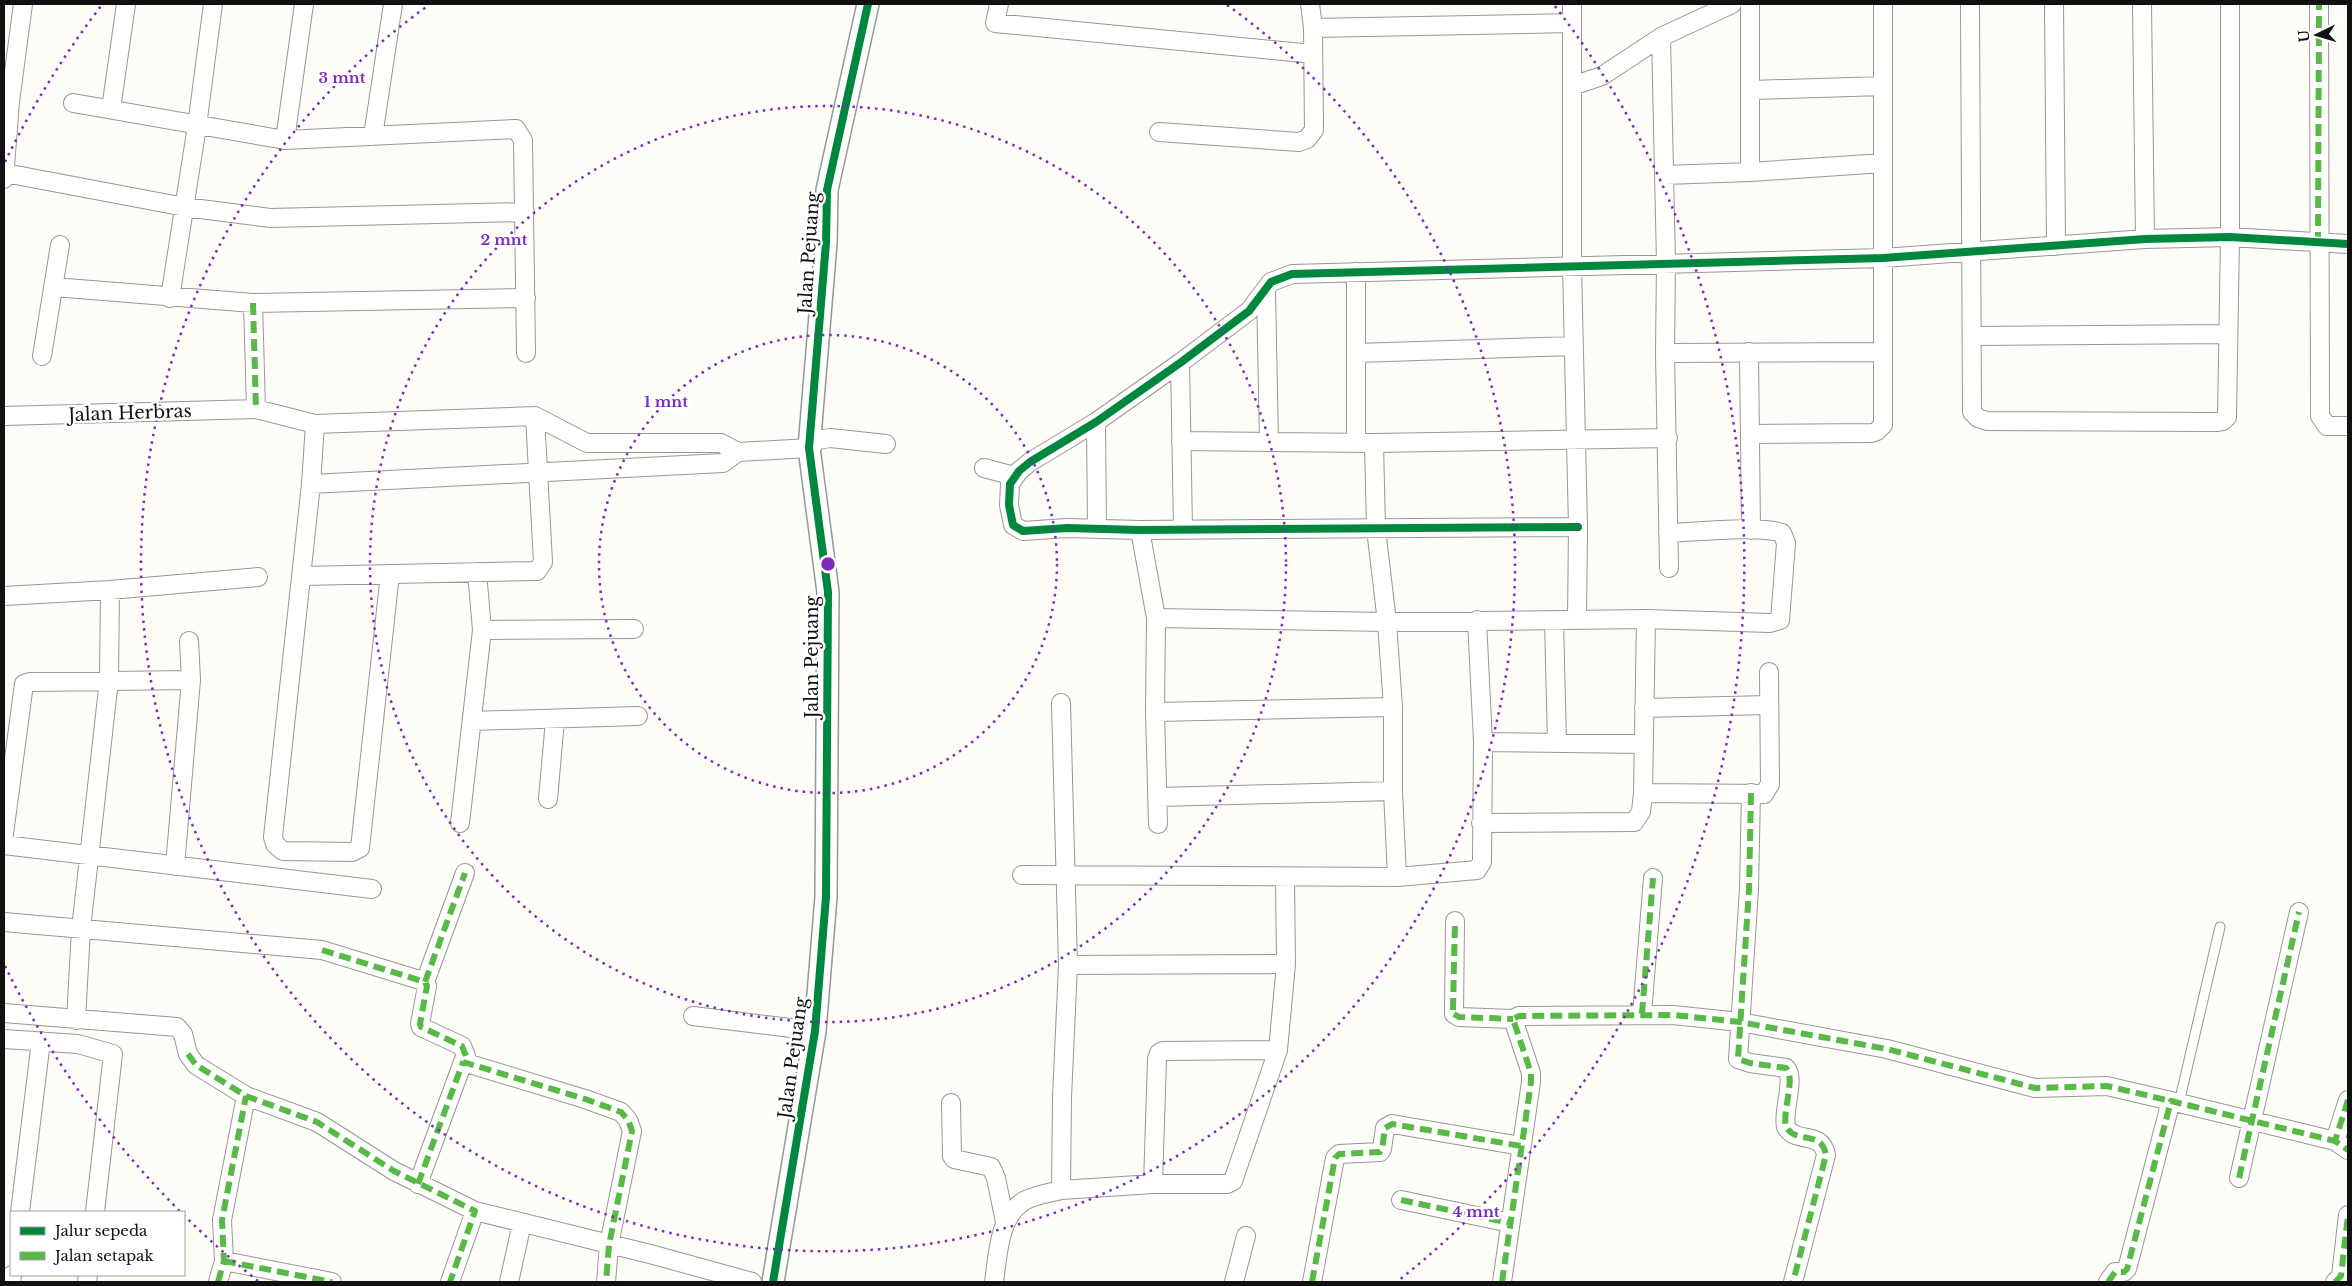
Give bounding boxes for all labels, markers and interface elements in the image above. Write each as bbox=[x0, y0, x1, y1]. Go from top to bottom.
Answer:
north arrow bbox=[2292, 10, 2342, 60]
text: U bbox=[2294, 29, 2314, 43]
text: 3 mnt bbox=[319, 68, 366, 87]
street label: Jalan Pejuang bbox=[794, 191, 824, 317]
text: 2 mnt bbox=[481, 230, 528, 249]
text: 1 mnt bbox=[644, 392, 688, 411]
street label: Jalan Herbras bbox=[66, 400, 192, 426]
centre of rings bbox=[819, 555, 837, 573]
street label: Jalan Pejuang bbox=[801, 595, 823, 720]
street label: Jalan Pejuang bbox=[773, 996, 812, 1122]
text: 4 mnt bbox=[1452, 1202, 1500, 1221]
legend bbox=[10, 1211, 185, 1276]
text: Jalur sepeda bbox=[53, 1221, 148, 1240]
text: Jalan setapak bbox=[53, 1246, 154, 1265]

